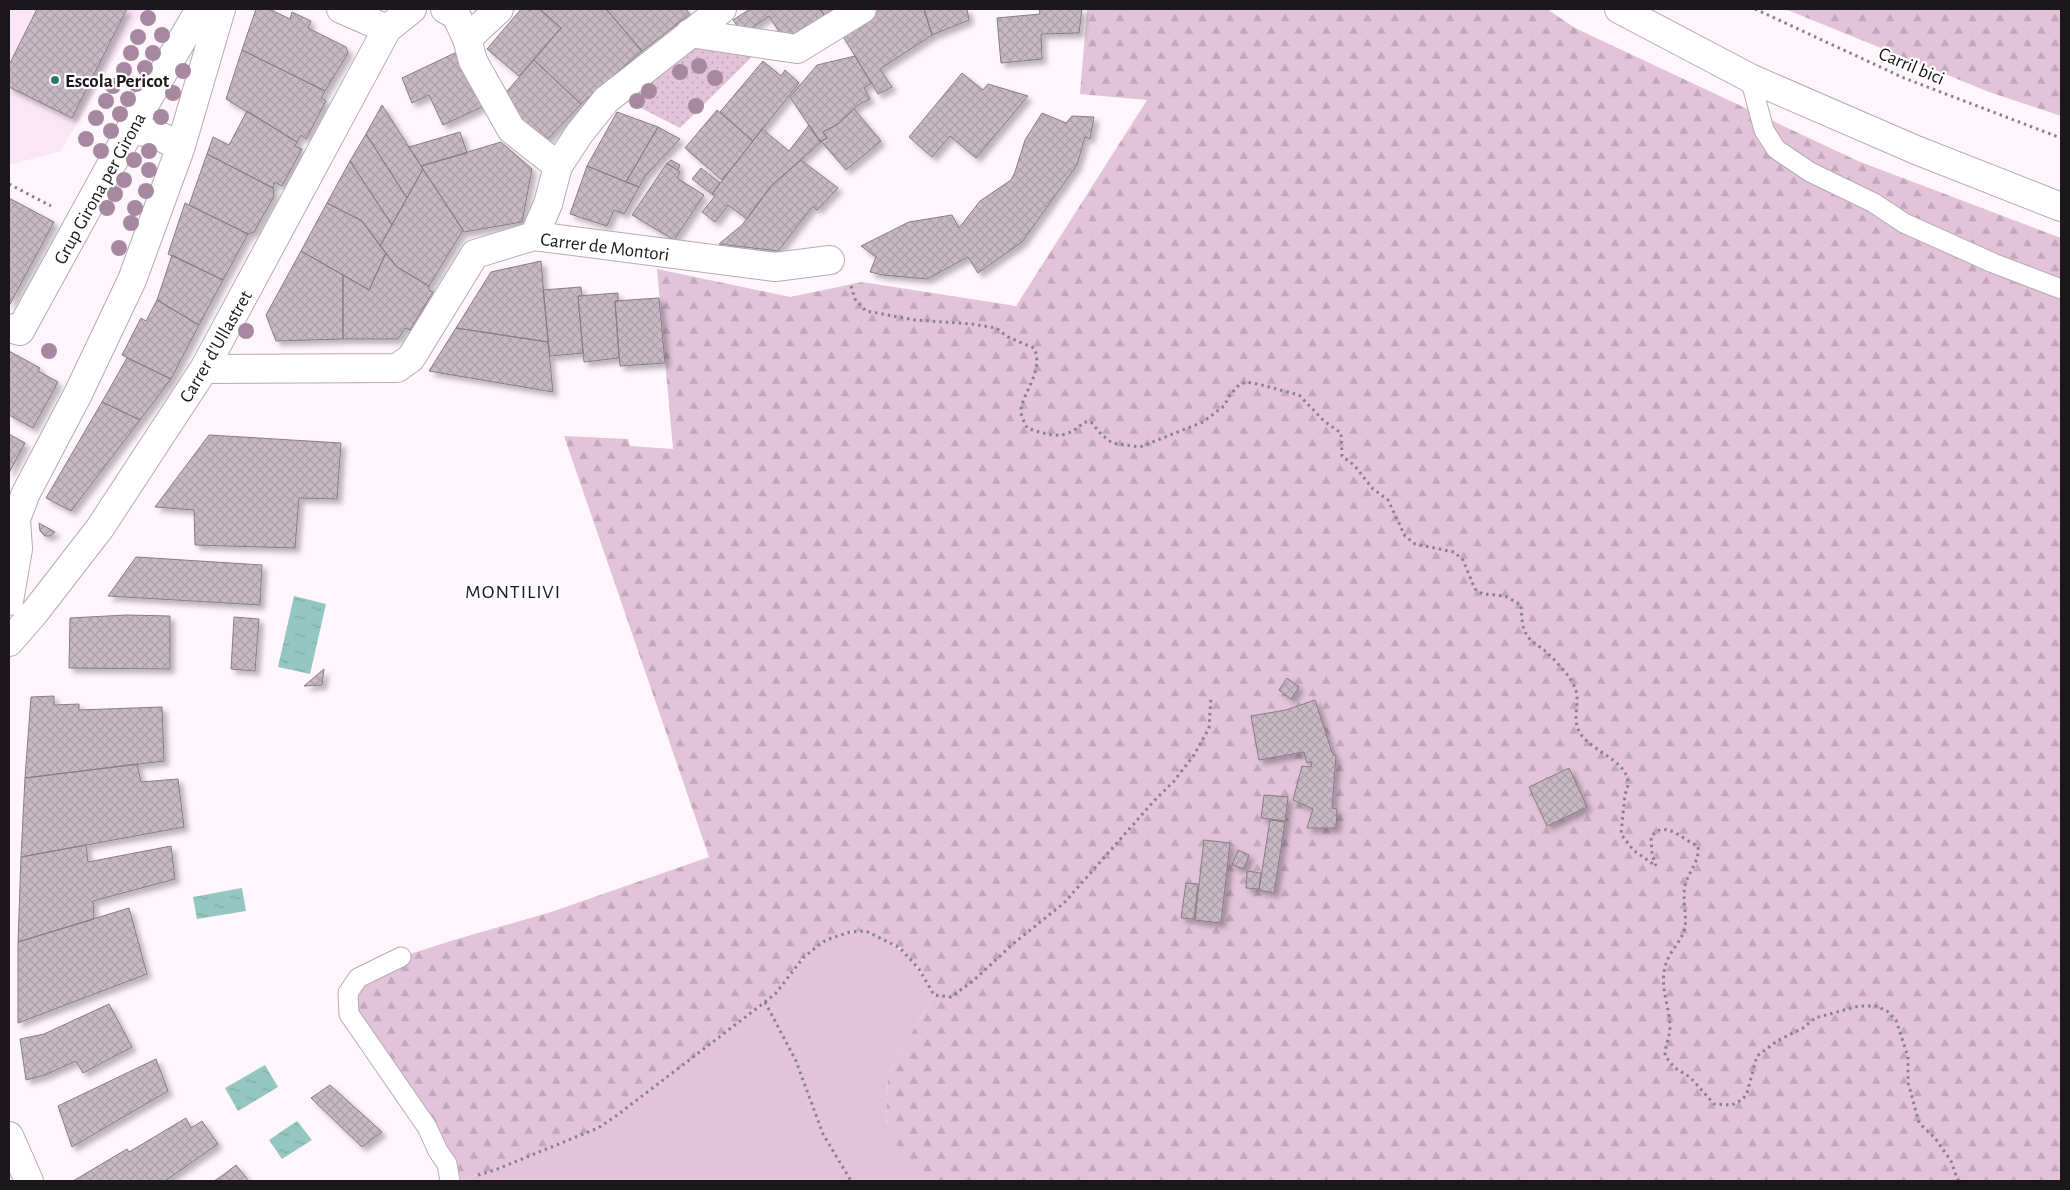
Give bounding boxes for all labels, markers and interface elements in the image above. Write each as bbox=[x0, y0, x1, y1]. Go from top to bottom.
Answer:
street label: Carril bici bbox=[1876, 44, 1947, 89]
place label: Escola Pericot bbox=[65, 72, 170, 91]
marker: Escola Pericot bbox=[49, 74, 61, 86]
street label: Grup Girona per Girona bbox=[51, 110, 150, 268]
street label: Carrer de Montori bbox=[539, 230, 670, 265]
street label: Carrer d'Ullastret bbox=[177, 288, 256, 406]
district label: MONTILIVI bbox=[465, 582, 561, 602]

